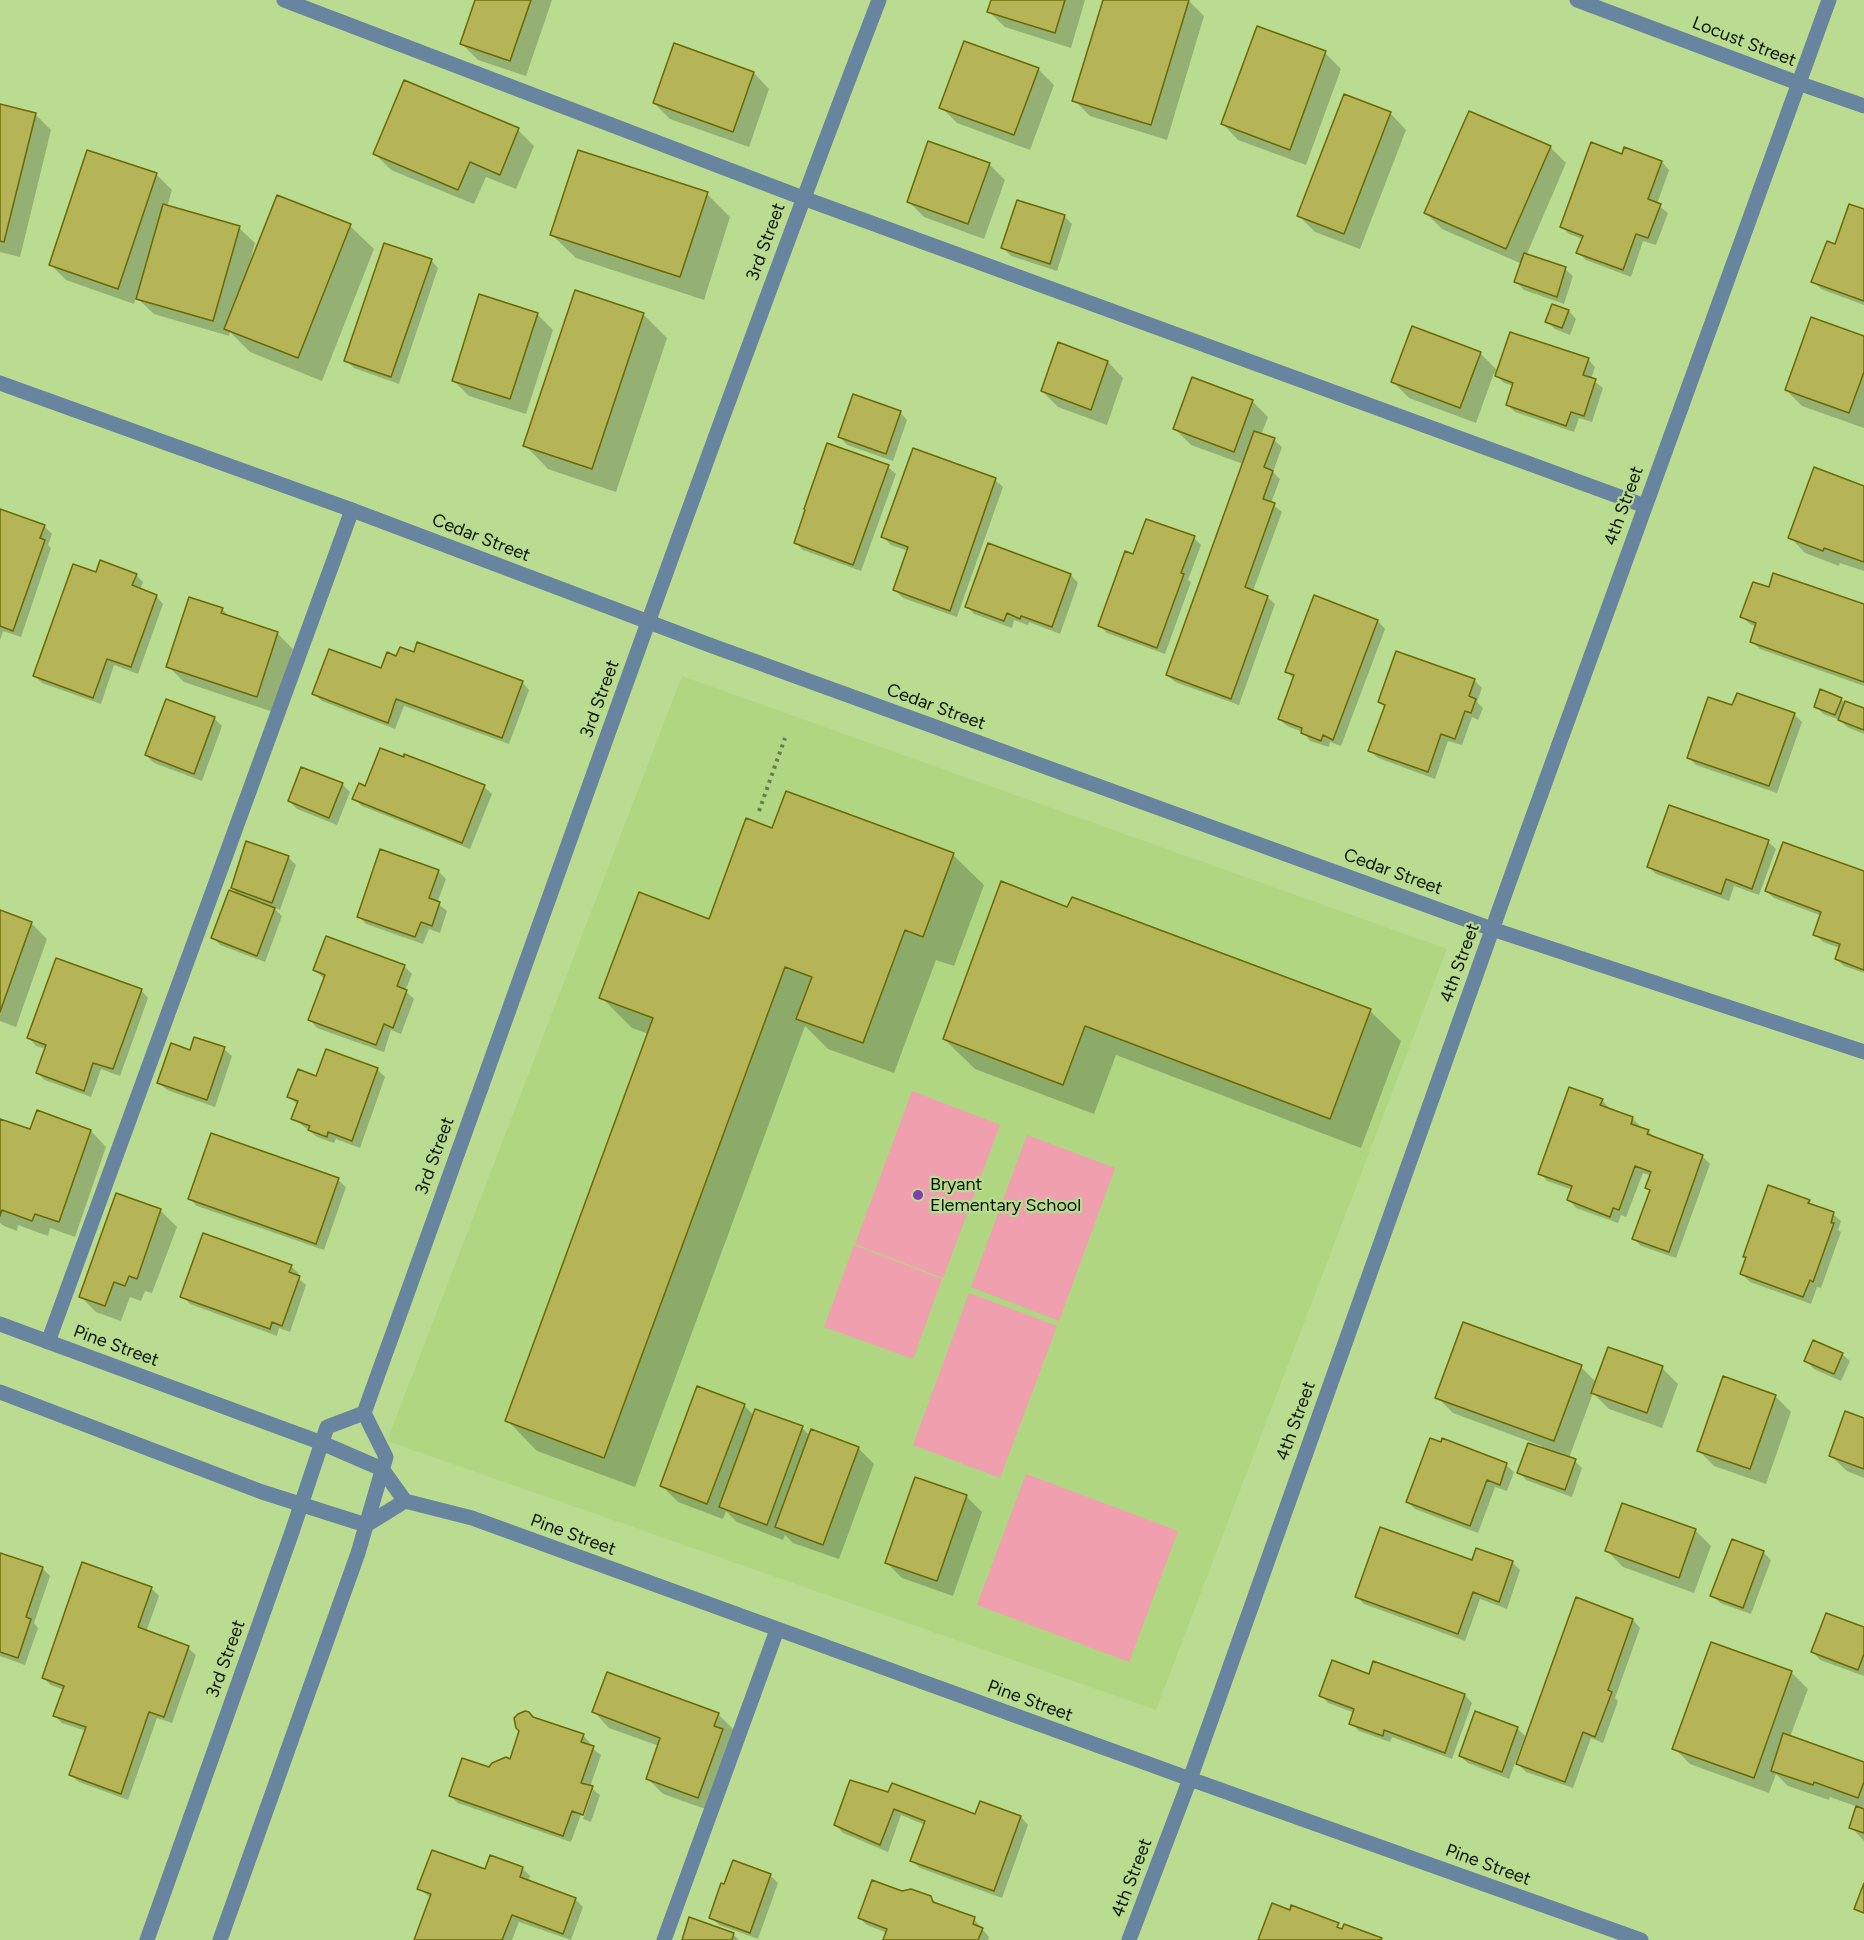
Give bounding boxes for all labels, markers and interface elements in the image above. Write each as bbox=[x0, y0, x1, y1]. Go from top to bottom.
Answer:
street label: Locust Street bbox=[1689, 12, 1799, 72]
street label: 3rd Street bbox=[742, 200, 790, 284]
street label: 4th Street bbox=[1600, 463, 1648, 549]
street label: Cedar Street bbox=[429, 509, 533, 567]
street label: 3rd Street bbox=[576, 657, 624, 741]
street label: Cedar Street bbox=[884, 679, 988, 735]
street label: Cedar Street bbox=[1341, 844, 1445, 900]
street label: 4th Street bbox=[1436, 920, 1484, 1006]
street label: 3rd Street bbox=[411, 1114, 459, 1198]
place label: Bryant Elementary School bbox=[930, 1174, 1081, 1216]
marker: Bryant Elementary School bbox=[911, 1188, 925, 1202]
street label: Pine Street bbox=[70, 1321, 162, 1371]
street label: 4th Street bbox=[1272, 1378, 1320, 1464]
street label: Pine Street bbox=[527, 1510, 619, 1560]
street label: 3rd Street bbox=[202, 1617, 250, 1701]
street label: Pine Street bbox=[984, 1676, 1076, 1726]
street label: 4th Street bbox=[1107, 1835, 1157, 1921]
street label: Pine Street bbox=[1442, 1840, 1534, 1890]

